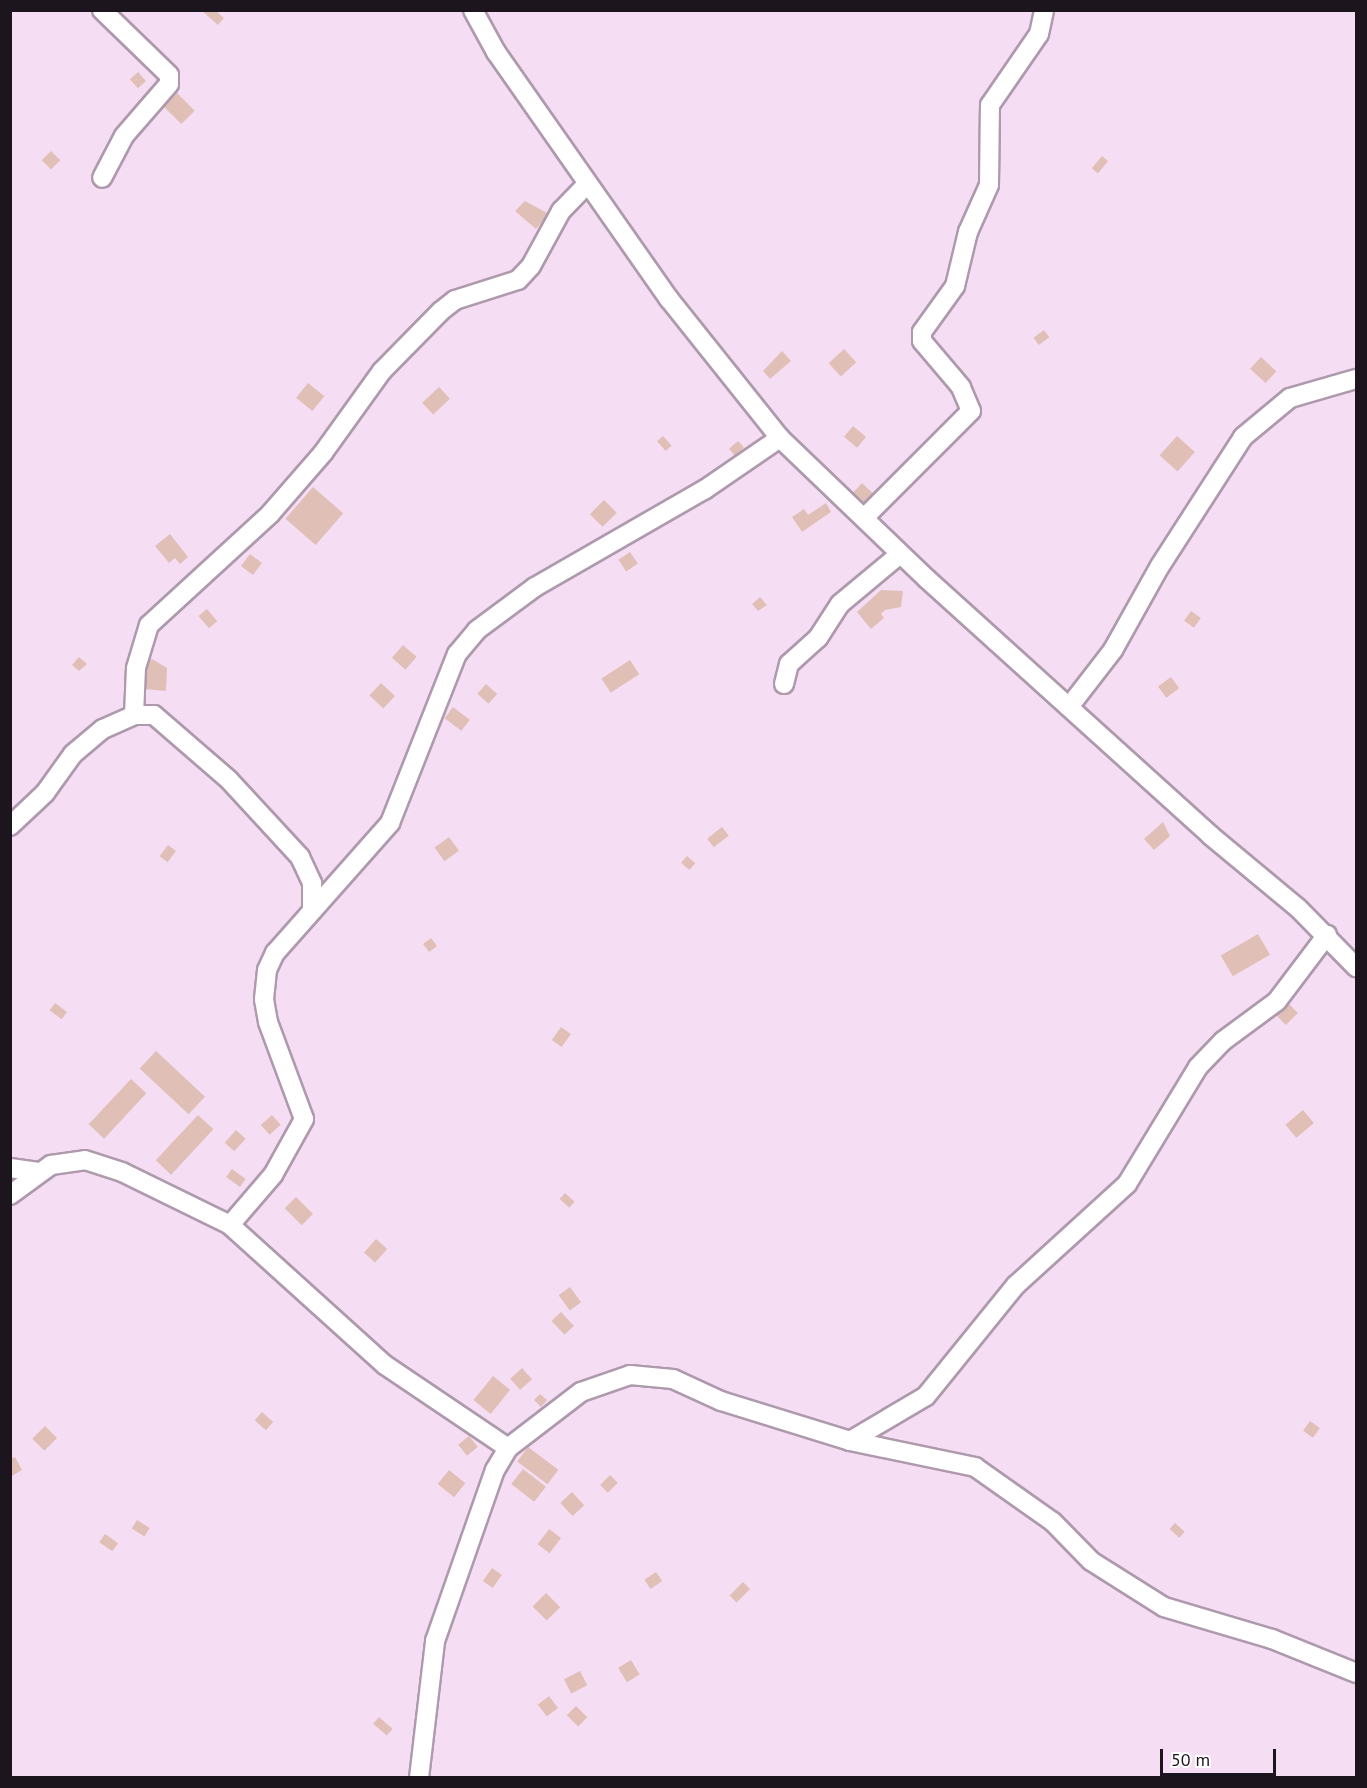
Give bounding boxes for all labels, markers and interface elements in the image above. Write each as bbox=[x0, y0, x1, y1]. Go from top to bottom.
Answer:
scale bar bbox=[1163, 1737, 1278, 1775]
text: 50 m bbox=[1171, 1748, 1210, 1771]

